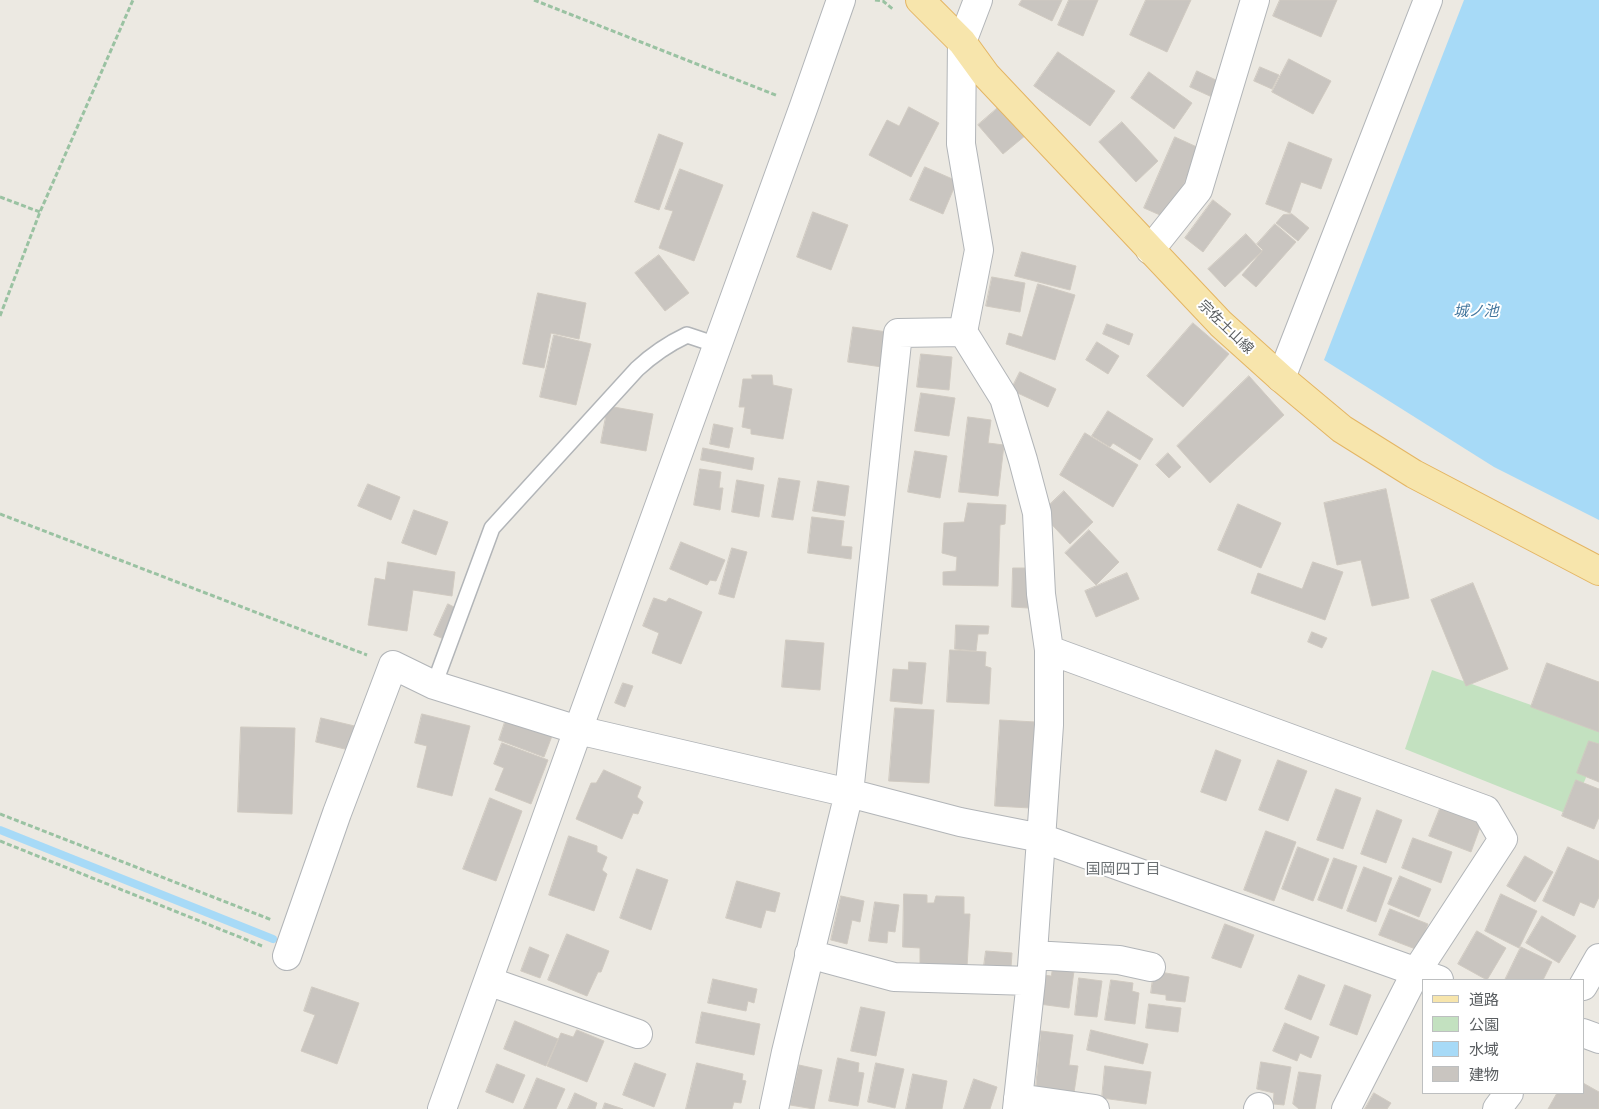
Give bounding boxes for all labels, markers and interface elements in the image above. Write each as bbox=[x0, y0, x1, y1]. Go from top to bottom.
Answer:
street label: 宗佐土山線 bbox=[1195, 297, 1257, 357]
water label: 城ノ池 bbox=[1454, 302, 1498, 320]
district label: 国岡四丁目 bbox=[1086, 860, 1160, 878]
legend bbox=[1422, 979, 1584, 1094]
text: 道路 bbox=[1469, 990, 1499, 1008]
text: 公園 bbox=[1469, 1015, 1499, 1033]
text: 水域 bbox=[1469, 1040, 1499, 1058]
text: 建物 bbox=[1469, 1065, 1499, 1083]

